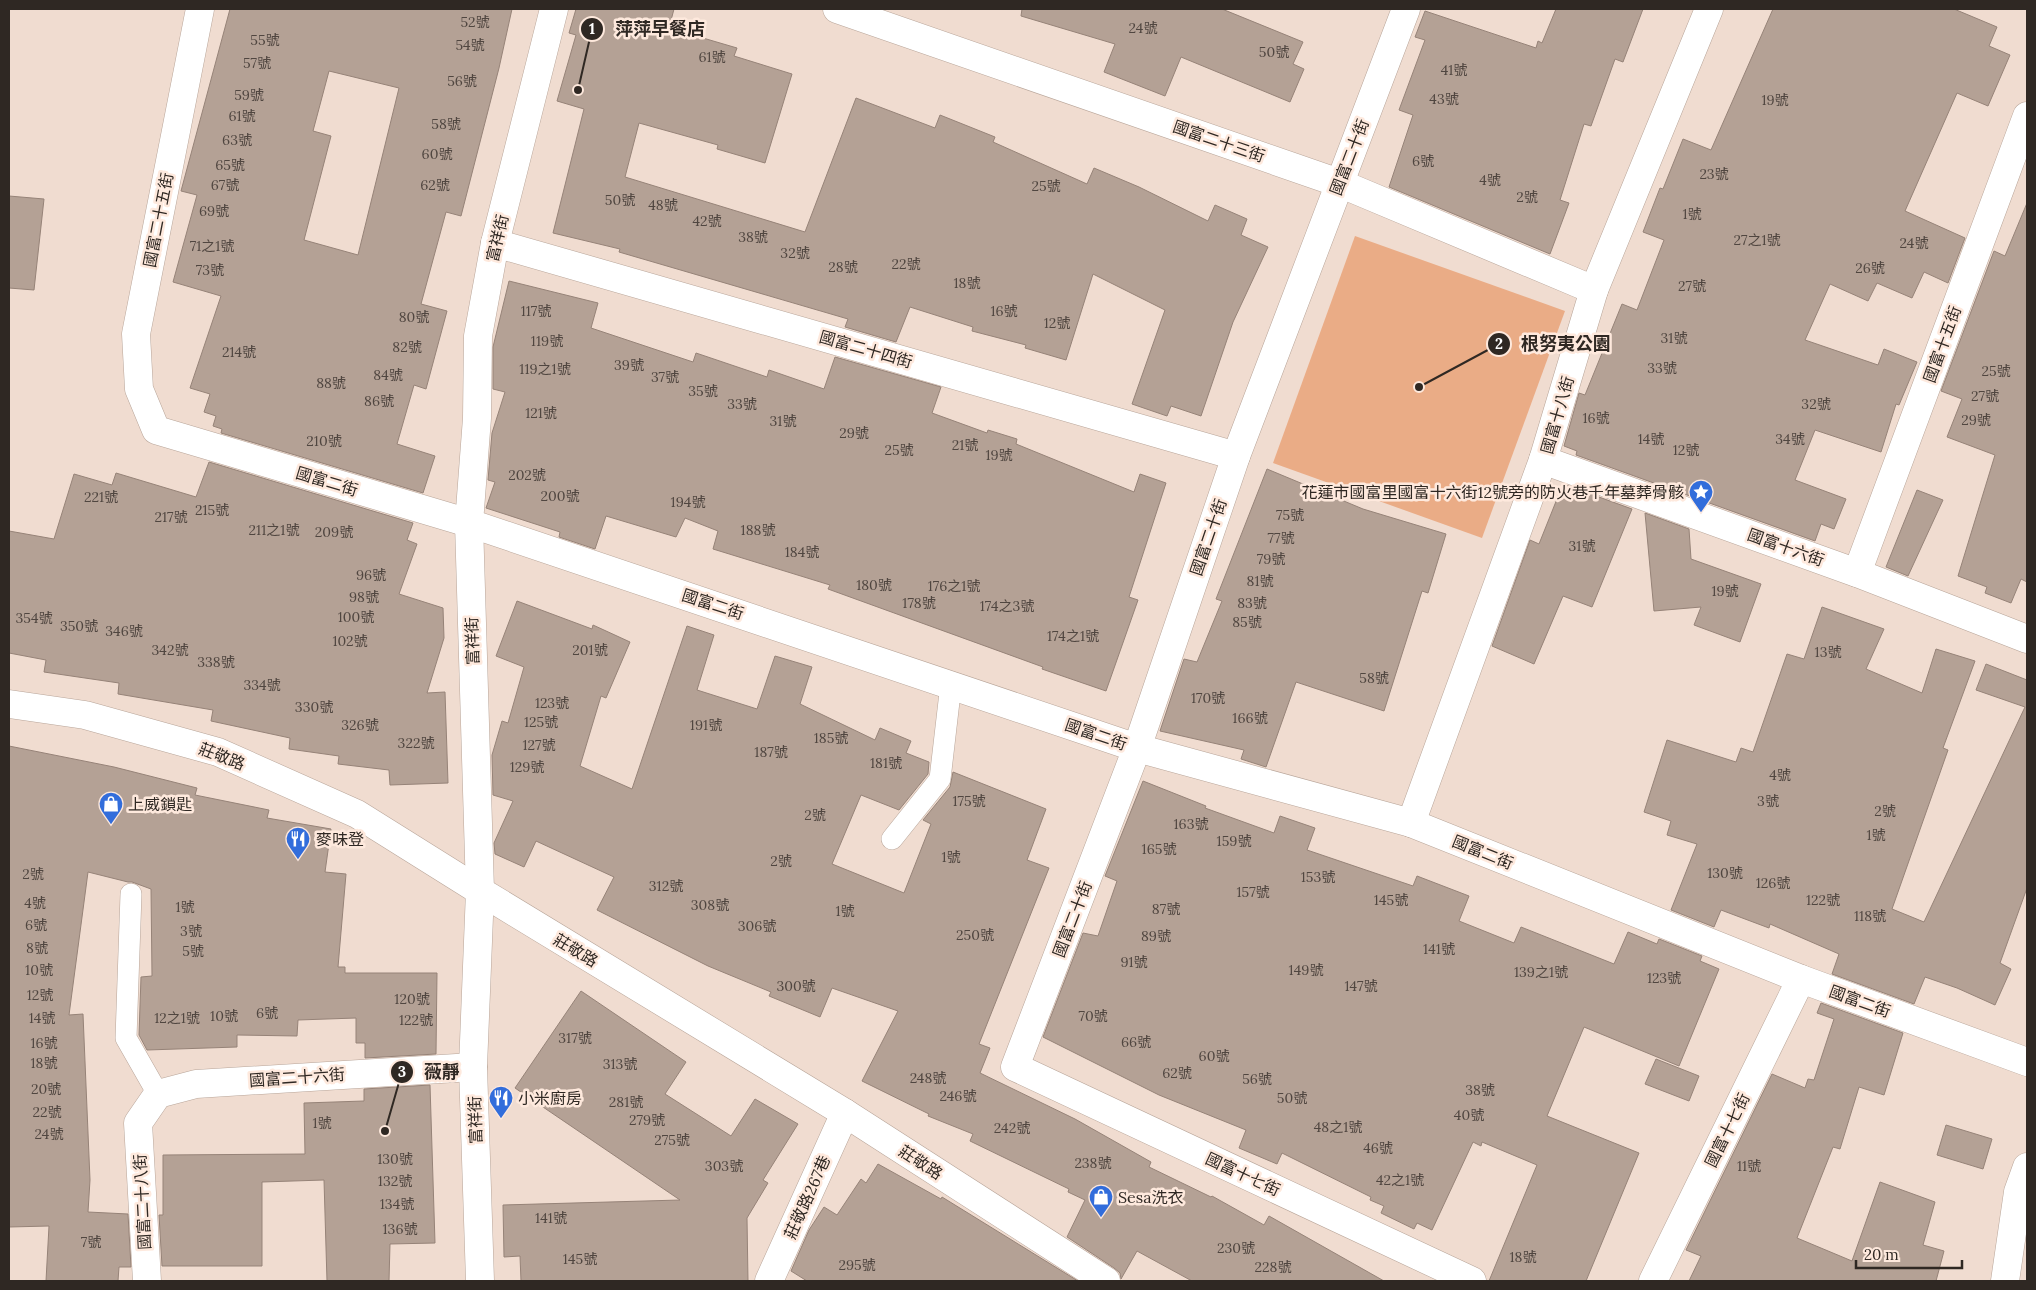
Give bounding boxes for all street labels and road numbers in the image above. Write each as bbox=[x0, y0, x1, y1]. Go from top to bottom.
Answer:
street label: 國富二十三街 bbox=[1170, 116, 1268, 166]
street label: 國富二十街 bbox=[1325, 116, 1373, 198]
street label: 國富二十五街 bbox=[139, 171, 177, 269]
street label: 富祥街 bbox=[482, 212, 512, 264]
street label: 國富十五街 bbox=[1919, 303, 1965, 385]
street label: 國富二十四街 bbox=[817, 326, 915, 372]
street label: 國富十八街 bbox=[1536, 374, 1578, 456]
street label: 國富二街 bbox=[293, 462, 361, 500]
street label: 國富二十街 bbox=[1186, 496, 1230, 578]
street label: 國富十六街 bbox=[1745, 524, 1827, 570]
street label: 國富二街 bbox=[679, 585, 747, 623]
street label: 富祥街 bbox=[461, 617, 483, 665]
street label: 國富二街 bbox=[1062, 714, 1130, 754]
street label: 莊敬路 bbox=[196, 738, 248, 774]
street label: 國富二街 bbox=[1450, 831, 1516, 873]
street label: 國富二十街 bbox=[1048, 878, 1096, 960]
street label: 莊敬路 bbox=[550, 929, 602, 971]
street label: 國富二街 bbox=[1827, 981, 1893, 1021]
street label: 國富二十六街 bbox=[248, 1064, 346, 1090]
street label: 國富十七街 bbox=[1700, 1090, 1754, 1170]
street label: 富祥街 bbox=[464, 1096, 486, 1144]
street label: 莊敬路 bbox=[895, 1141, 947, 1183]
street label: 國富十七街 bbox=[1203, 1148, 1283, 1200]
street label: 莊敬路267巷 bbox=[780, 1152, 834, 1242]
street label: 國富二十八街 bbox=[130, 1154, 154, 1250]

